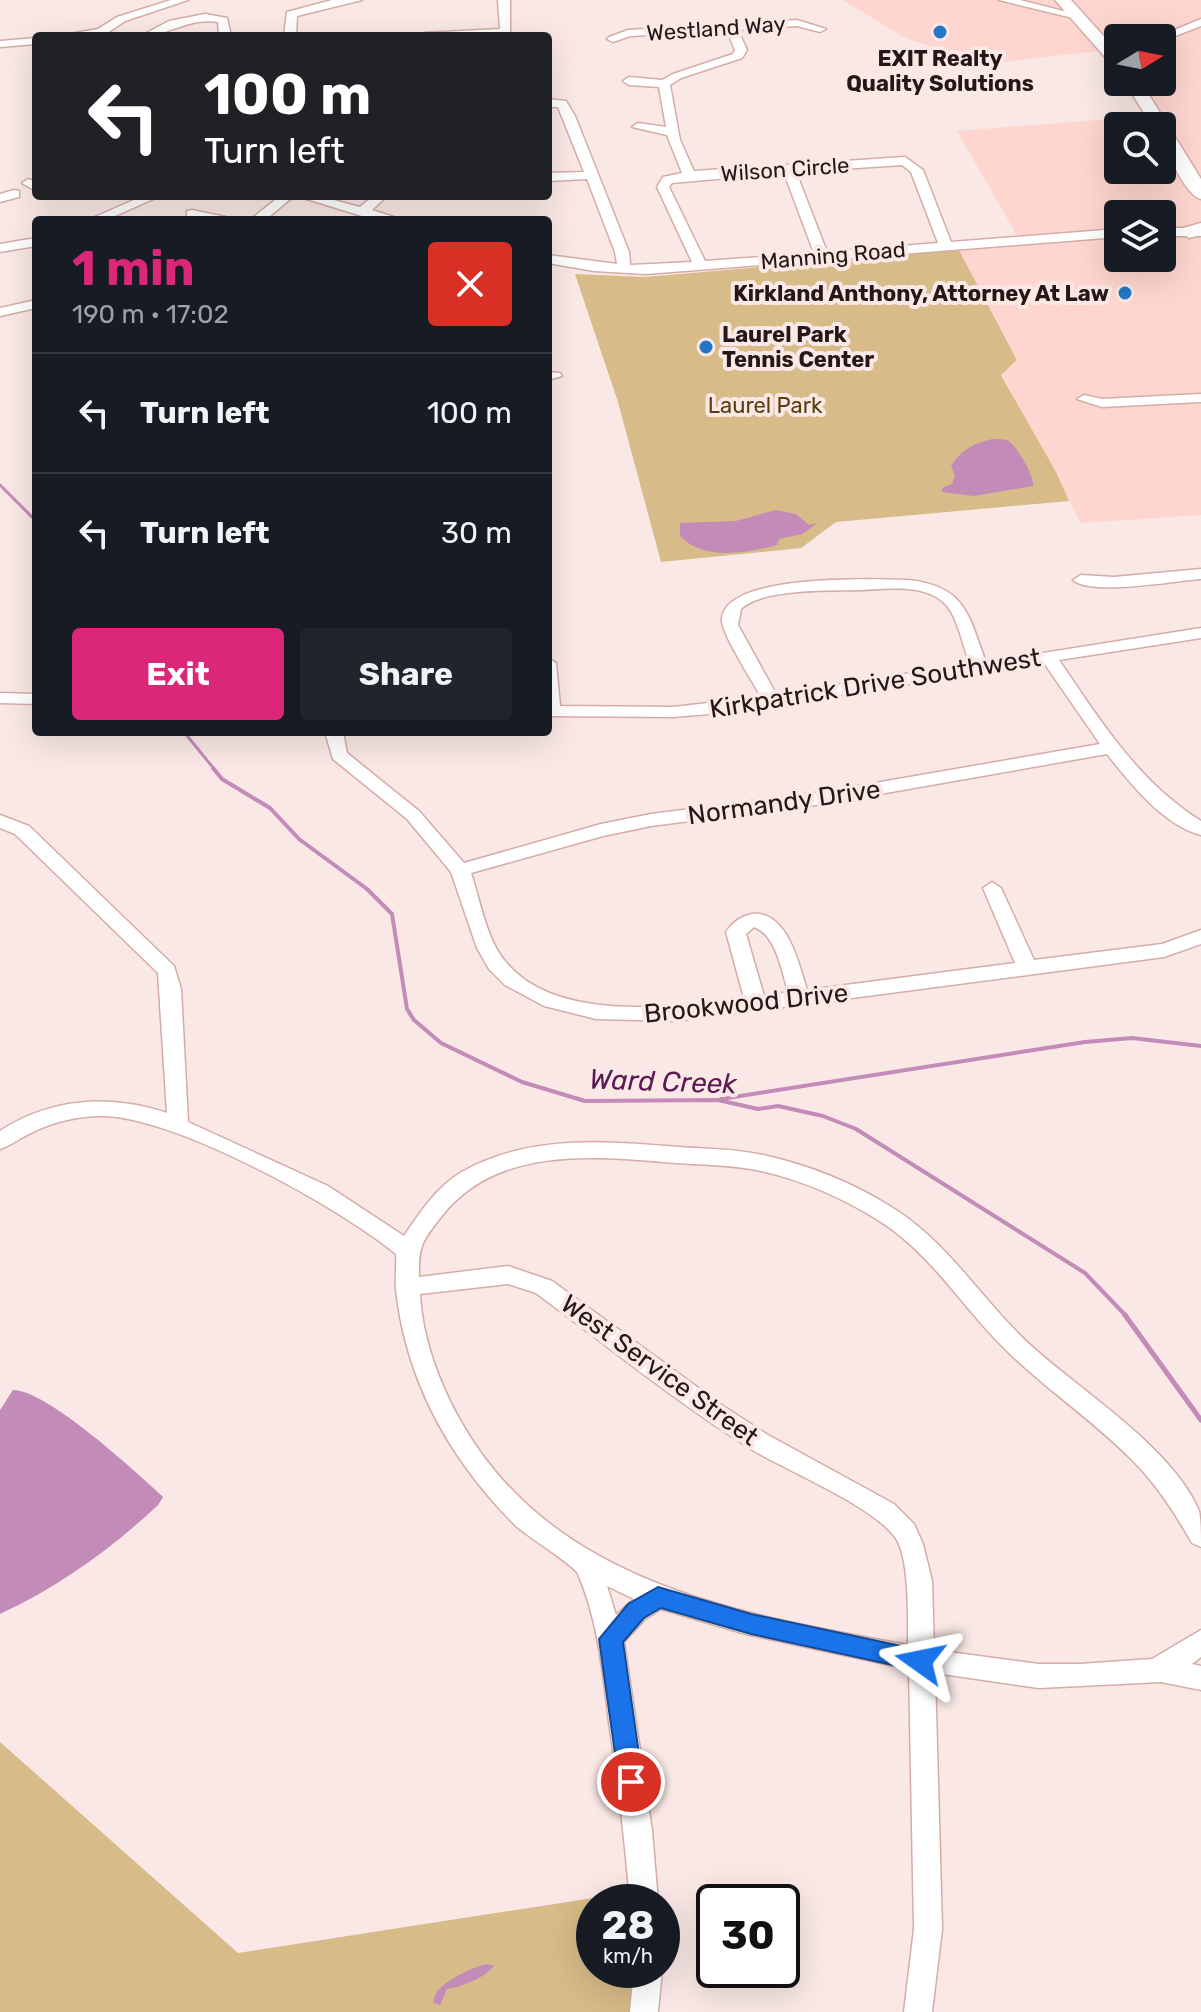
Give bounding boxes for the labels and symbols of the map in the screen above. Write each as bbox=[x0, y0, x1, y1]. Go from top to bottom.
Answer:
street label: Westland Way bbox=[646, 10, 787, 47]
marker: EXIT Realty Quality Solutions bbox=[931, 23, 949, 41]
north arrow bbox=[1104, 24, 1176, 96]
place label: EXIT Realty Quality Solutions bbox=[846, 45, 1034, 97]
street label: Wilson Circle bbox=[720, 152, 850, 187]
street label: Manning Road bbox=[759, 236, 907, 275]
place label: Kirkland Anthony, Attorney At Law bbox=[733, 280, 1109, 307]
marker: Kirkland Anthony, Attorney At Law bbox=[1116, 284, 1134, 302]
place label: Laurel Park Tennis Center bbox=[722, 321, 874, 373]
marker: Laurel Park Tennis Center bbox=[697, 338, 715, 356]
park label: Laurel Park bbox=[708, 392, 823, 419]
street label: Kirkpatrick Drive Southwest bbox=[707, 642, 1043, 725]
street label: Normandy Drive bbox=[686, 774, 882, 831]
street label: Brookwood Drive bbox=[642, 977, 850, 1030]
water label: Ward Creek bbox=[589, 1062, 738, 1101]
street label: West Service Street bbox=[555, 1288, 764, 1452]
position arrow bbox=[878, 1619, 962, 1703]
pin bbox=[597, 1748, 665, 1816]
speed limit sign: 30 bbox=[696, 1884, 800, 1988]

